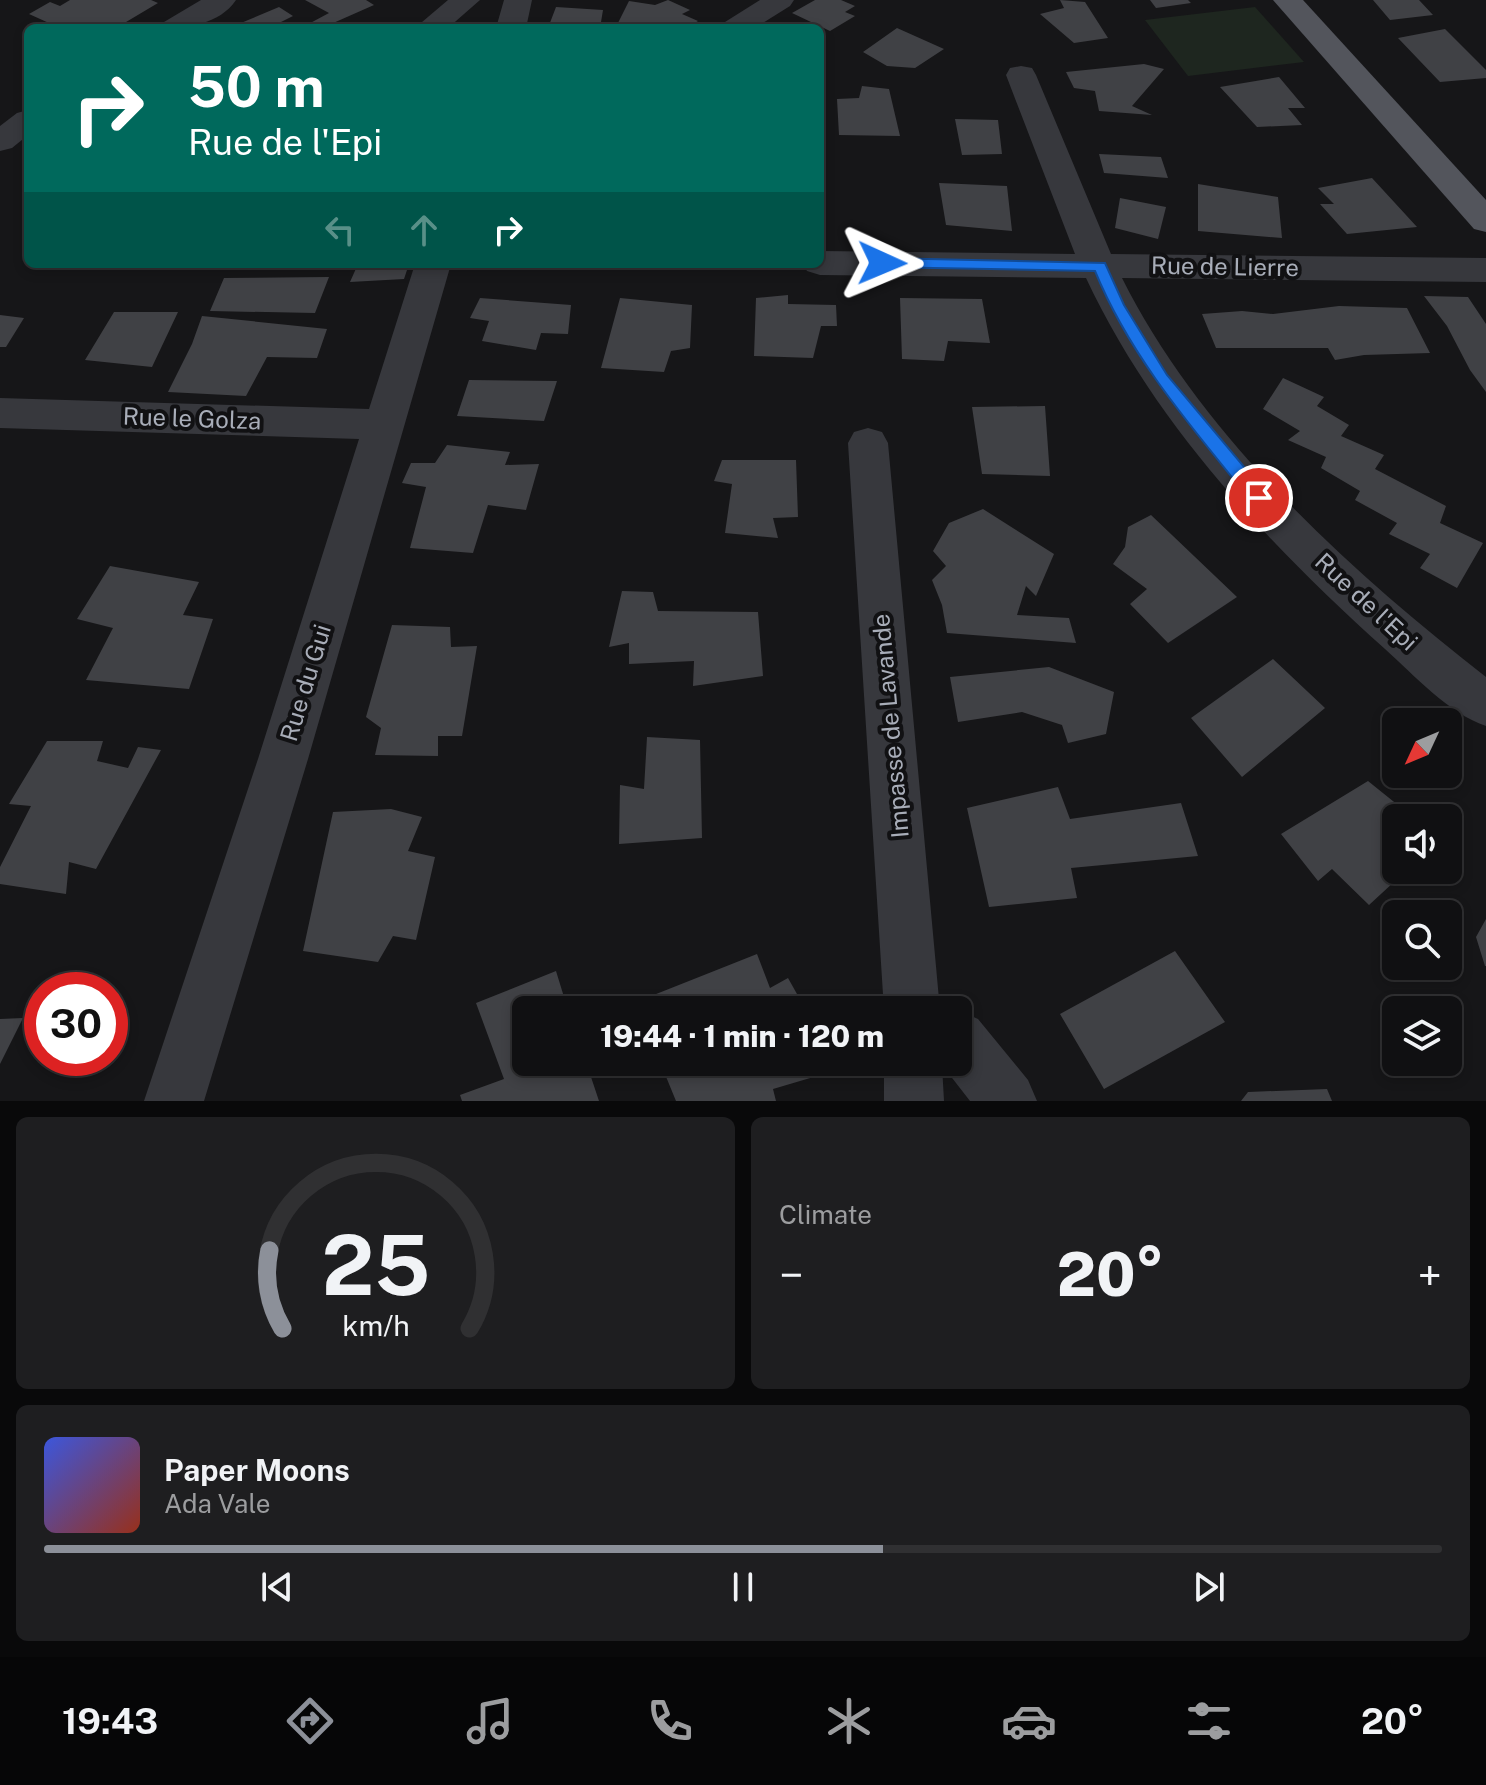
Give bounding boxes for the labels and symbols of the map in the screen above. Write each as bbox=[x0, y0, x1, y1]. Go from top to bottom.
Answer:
position arrow bbox=[840, 221, 924, 305]
street label: Rue de Lierre bbox=[1151, 251, 1299, 281]
street label: Rue le Golza bbox=[122, 402, 262, 434]
pin bbox=[1225, 464, 1293, 532]
street label: Rue de l'Epi bbox=[1310, 547, 1424, 656]
street label: Impasse de Lavande bbox=[866, 613, 914, 839]
street label: Rue du Gui bbox=[274, 621, 336, 744]
north arrow bbox=[1382, 708, 1462, 788]
speed limit sign: 30 bbox=[24, 972, 128, 1076]

